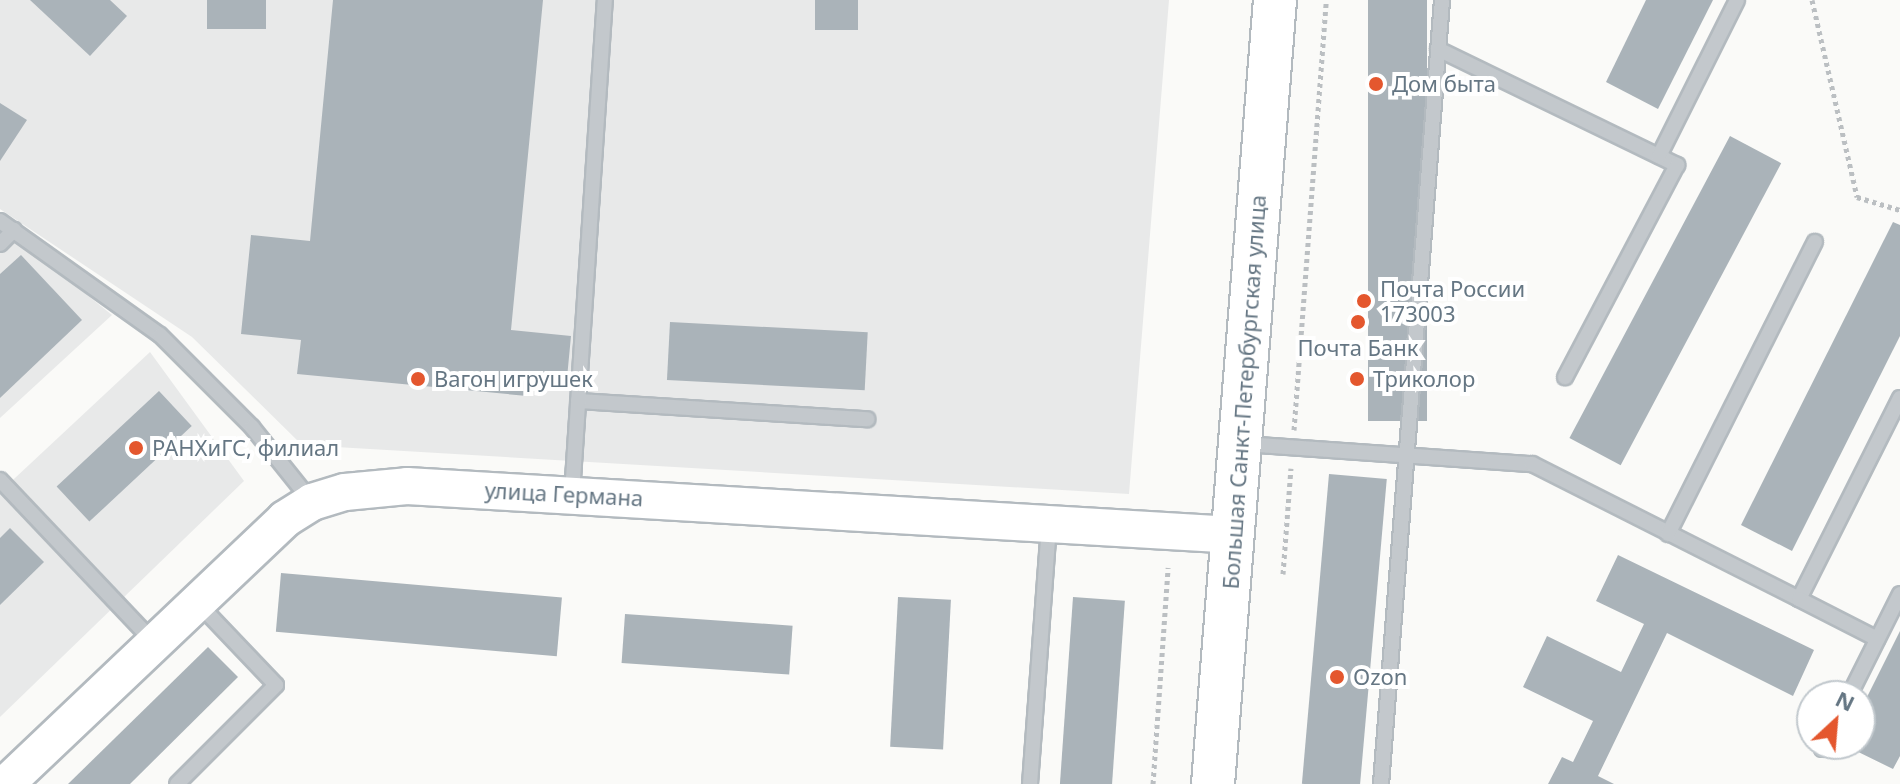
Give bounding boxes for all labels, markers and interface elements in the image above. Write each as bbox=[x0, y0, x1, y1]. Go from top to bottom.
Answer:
place label: Дом быта bbox=[1392, 71, 1496, 97]
marker: Дом быта bbox=[1367, 75, 1385, 93]
street label: Большая Санкт-Петербургская улица bbox=[1217, 194, 1271, 590]
place label: Почта России 173003 bbox=[1380, 275, 1525, 326]
marker: Почта России 173003 bbox=[1355, 292, 1373, 310]
marker: Почта Банк bbox=[1349, 313, 1367, 331]
place label: Почта Банк bbox=[1297, 335, 1419, 361]
place label: Вагон игрушек bbox=[434, 366, 593, 392]
place label: Триколор bbox=[1373, 366, 1475, 392]
marker: Вагон игрушек bbox=[409, 370, 427, 388]
marker: Триколор bbox=[1348, 370, 1366, 388]
place label: РАНХиГС, филиал bbox=[152, 435, 339, 461]
marker: РАНХиГС, филиал bbox=[127, 439, 145, 457]
street label: улица Германа bbox=[484, 477, 644, 511]
place label: Ozon bbox=[1353, 664, 1407, 690]
marker: Ozon bbox=[1328, 668, 1346, 686]
north arrow bbox=[1796, 680, 1876, 760]
text: N bbox=[1831, 683, 1860, 718]

